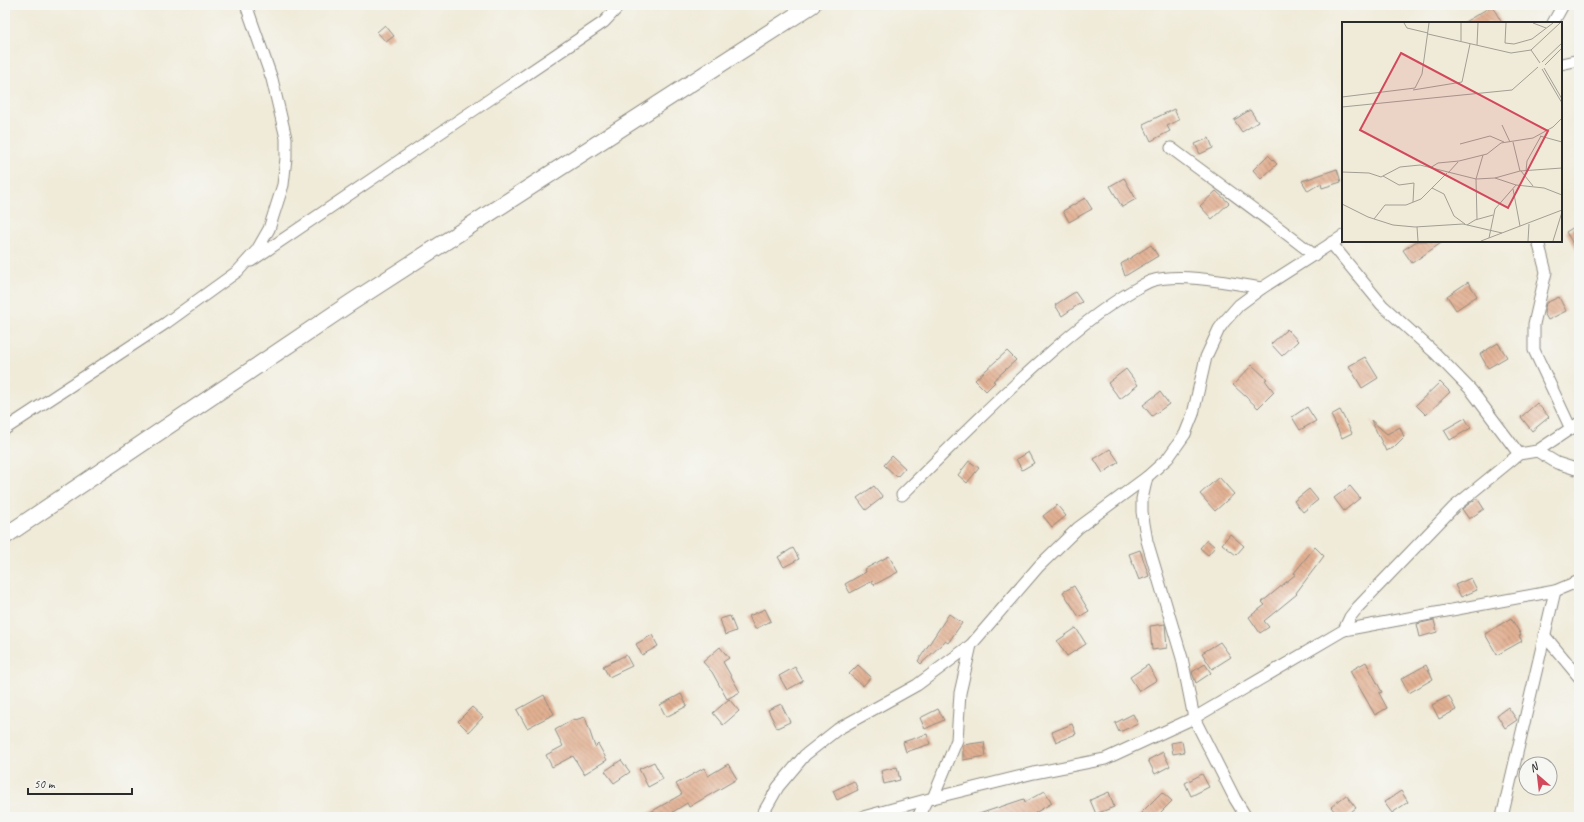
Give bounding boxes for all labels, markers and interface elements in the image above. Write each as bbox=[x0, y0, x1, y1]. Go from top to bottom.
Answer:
inset map bbox=[1342, 22, 1562, 242]
north arrow bbox=[1518, 756, 1558, 796]
text: N bbox=[1527, 758, 1542, 775]
scale bar bbox=[28, 770, 132, 796]
text: 50 m bbox=[34, 776, 56, 792]

